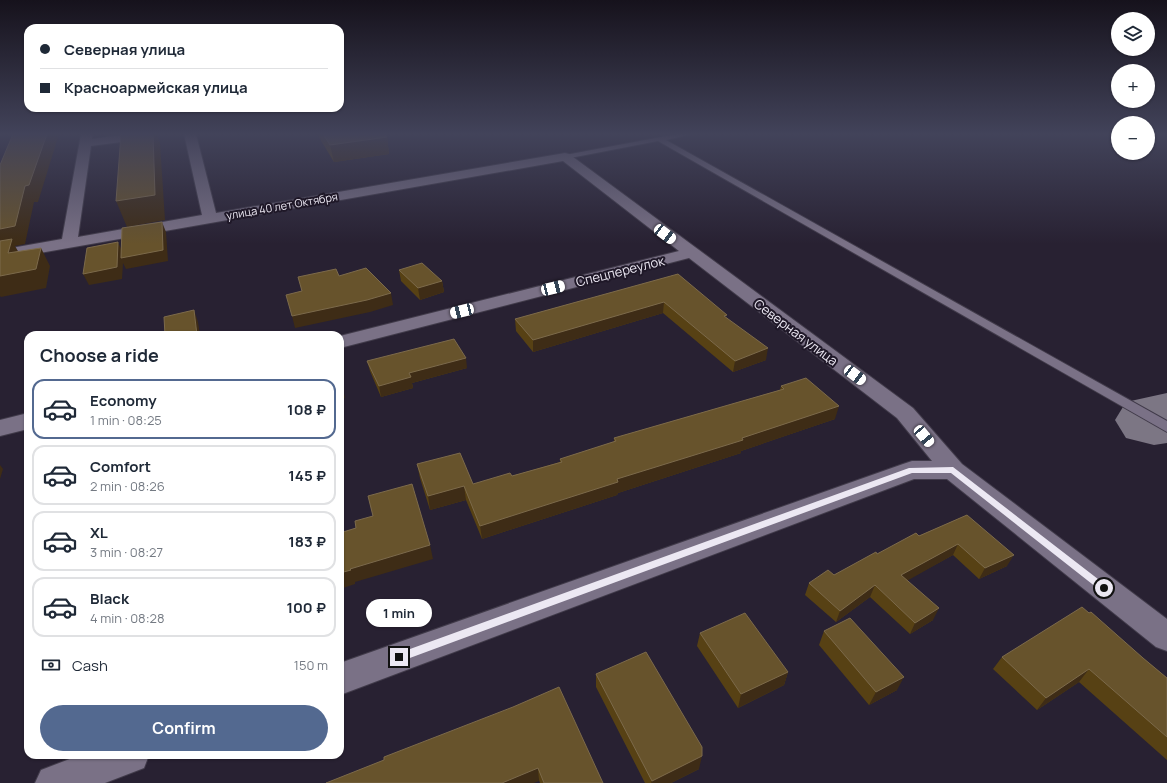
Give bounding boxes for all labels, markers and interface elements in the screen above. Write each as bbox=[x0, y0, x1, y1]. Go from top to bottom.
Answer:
map controls bbox=[1111, 12, 1155, 160]
button: layers bbox=[1111, 12, 1155, 56]
text: Северная улица bbox=[64, 39, 185, 60]
button: + bbox=[1111, 64, 1155, 108]
text: Красноармейская улица bbox=[64, 77, 248, 98]
button: − bbox=[1111, 116, 1155, 160]
street label: улица 40 лет Октября bbox=[225, 188, 339, 223]
car bbox=[652, 222, 678, 246]
street label: Спецпереулок bbox=[574, 251, 667, 291]
car bbox=[540, 279, 566, 297]
street label: Северная улица bbox=[750, 295, 842, 369]
car bbox=[449, 302, 475, 320]
text: Choose a ride bbox=[40, 343, 159, 367]
car bbox=[842, 363, 868, 387]
text: Economy bbox=[90, 390, 157, 411]
icon: car bbox=[42, 391, 78, 427]
text: 108 ₽ bbox=[287, 399, 326, 420]
text: 1 min · 08:25 bbox=[90, 411, 162, 429]
car bbox=[912, 423, 936, 449]
text: Comfort bbox=[90, 456, 151, 477]
icon: car bbox=[42, 457, 78, 493]
text: 145 ₽ bbox=[288, 465, 326, 486]
text: 2 min · 08:26 bbox=[90, 477, 165, 495]
text: XL bbox=[90, 522, 108, 543]
icon: car bbox=[42, 523, 78, 559]
text: 183 ₽ bbox=[288, 531, 326, 552]
text: 3 min · 08:27 bbox=[90, 543, 163, 561]
route start bbox=[1095, 579, 1113, 597]
text: Black bbox=[90, 588, 129, 609]
icon: car bbox=[42, 589, 78, 625]
text: 100 ₽ bbox=[286, 597, 326, 618]
callout: 1 min bbox=[366, 599, 432, 627]
text: 1 min bbox=[383, 604, 415, 622]
text: 4 min · 08:28 bbox=[90, 609, 165, 627]
route end bbox=[390, 648, 408, 666]
icon: cash bbox=[40, 654, 62, 676]
text: Cash bbox=[72, 655, 108, 676]
text: 150 m bbox=[294, 656, 328, 674]
button: Confirm bbox=[40, 705, 328, 751]

